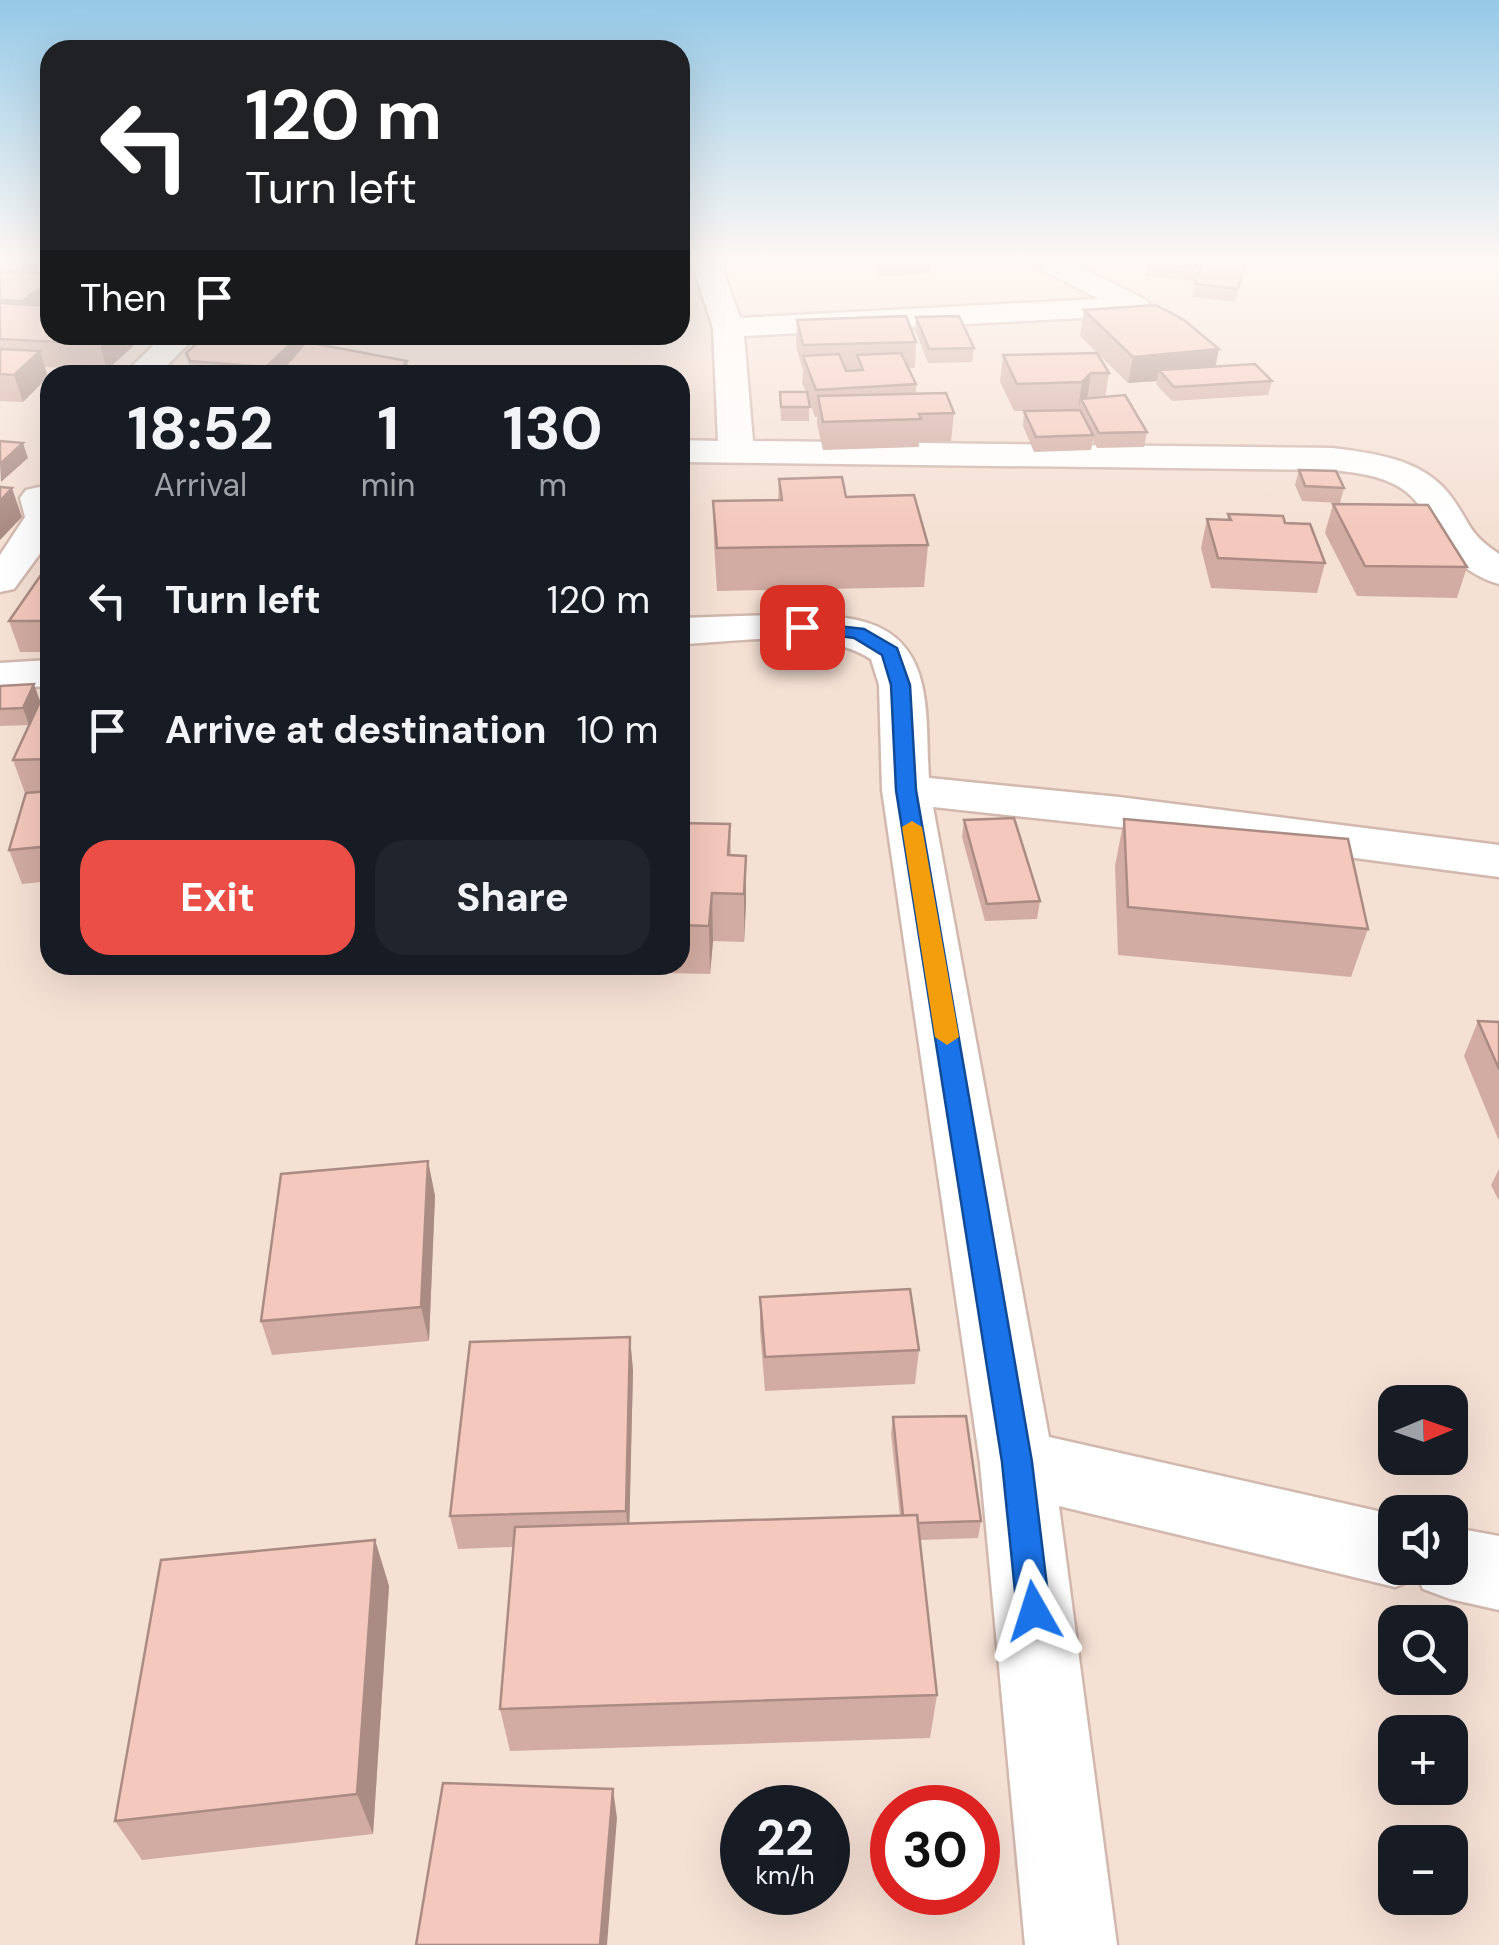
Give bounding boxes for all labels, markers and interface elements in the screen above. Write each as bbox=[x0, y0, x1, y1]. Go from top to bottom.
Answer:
text: 120 m bbox=[245, 70, 442, 161]
icon: left bbox=[80, 80, 210, 210]
text: Turn left bbox=[245, 158, 417, 217]
icon: arrive bbox=[187, 270, 242, 325]
text: Then bbox=[80, 273, 167, 323]
text: 18:52 bbox=[127, 389, 274, 468]
text: 1 bbox=[377, 389, 399, 468]
text: 130 bbox=[503, 389, 603, 468]
text: Arrival bbox=[154, 464, 247, 506]
text: min bbox=[361, 464, 415, 506]
text: m bbox=[538, 464, 567, 506]
icon: left bbox=[80, 573, 135, 628]
text: Turn left bbox=[165, 575, 321, 625]
text: 120 m bbox=[547, 575, 650, 625]
pin bbox=[760, 585, 845, 670]
icon: arrive bbox=[775, 600, 830, 655]
icon: arrive bbox=[80, 703, 135, 758]
text: Arrive at destination bbox=[165, 705, 547, 755]
text: 10 m bbox=[577, 705, 658, 755]
button: Exit bbox=[80, 840, 355, 955]
button: Share bbox=[375, 840, 650, 955]
north arrow bbox=[1378, 1385, 1468, 1475]
map controls bbox=[1378, 1385, 1468, 1915]
button: sound bbox=[1378, 1495, 1468, 1585]
position arrow bbox=[982, 1559, 1086, 1663]
button: search bbox=[1378, 1605, 1468, 1695]
button: + bbox=[1378, 1715, 1468, 1805]
speed limit sign: 30 bbox=[870, 1785, 1000, 1915]
text: 22 bbox=[756, 1805, 814, 1871]
button: − bbox=[1378, 1825, 1468, 1915]
text: km/h bbox=[755, 1859, 815, 1892]

